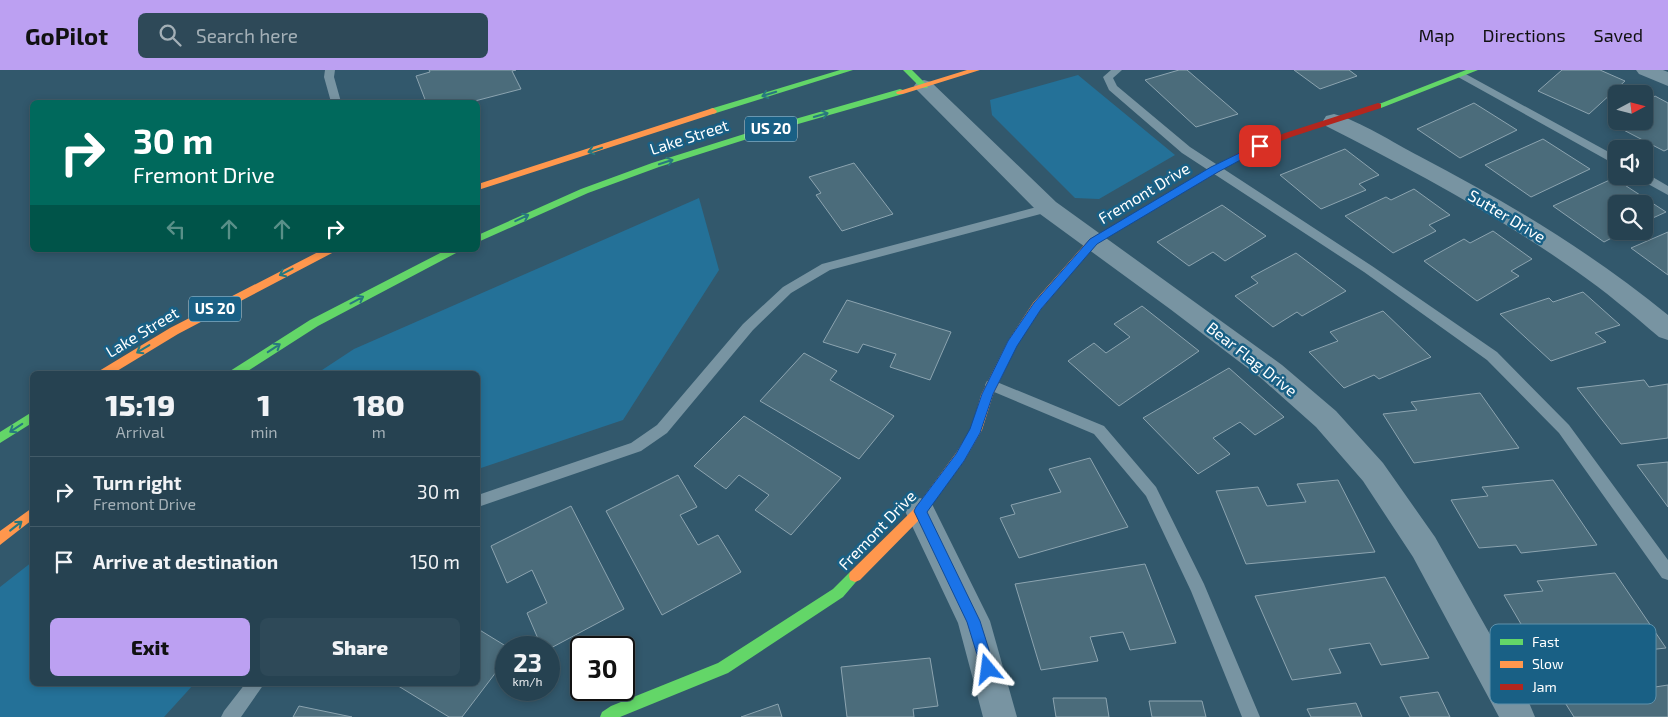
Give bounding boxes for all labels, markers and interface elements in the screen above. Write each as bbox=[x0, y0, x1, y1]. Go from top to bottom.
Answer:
search box bbox=[138, 13, 488, 58]
text: GoPilot bbox=[25, 21, 108, 50]
icon: search bbox=[156, 21, 184, 49]
text: Search here bbox=[196, 24, 298, 47]
text: Map bbox=[1418, 24, 1455, 46]
text: Directions bbox=[1483, 24, 1566, 46]
text: Saved bbox=[1594, 24, 1643, 46]
north arrow bbox=[1608, 85, 1652, 130]
map controls bbox=[1608, 85, 1653, 240]
one-way arrow bbox=[761, 90, 777, 100]
one-way arrow bbox=[813, 110, 829, 119]
street label: Lake Street bbox=[647, 115, 731, 158]
road number: US 20 bbox=[745, 116, 797, 142]
text: 30 m bbox=[133, 119, 213, 161]
icon: right bbox=[50, 120, 115, 185]
pin bbox=[1239, 125, 1281, 167]
icon: arrive bbox=[1246, 132, 1274, 160]
button: sound bbox=[1608, 140, 1653, 185]
one-way arrow bbox=[587, 145, 603, 155]
one-way arrow bbox=[657, 157, 673, 166]
street label: Fremont Drive bbox=[1095, 158, 1193, 227]
text: Fremont Drive bbox=[133, 161, 275, 187]
street label: Sutter Drive bbox=[1465, 185, 1549, 246]
button: search bbox=[1608, 195, 1653, 240]
one-way arrow bbox=[514, 213, 529, 222]
icon: left bbox=[162, 215, 190, 243]
icon: ahead bbox=[215, 215, 243, 243]
icon: ahead bbox=[268, 215, 296, 243]
icon: right bbox=[321, 215, 349, 243]
one-way arrow bbox=[279, 268, 294, 277]
one-way arrow bbox=[349, 295, 364, 304]
road number: US 20 bbox=[189, 296, 241, 322]
street label: Lake Street bbox=[102, 302, 182, 361]
street label: Bear Flag Drive bbox=[1203, 317, 1301, 400]
one-way arrow bbox=[267, 343, 281, 354]
one-way arrow bbox=[137, 345, 151, 355]
text: 15:19 bbox=[105, 386, 175, 422]
text: 1 bbox=[257, 386, 271, 422]
text: 180 bbox=[353, 386, 405, 422]
text: Arrival bbox=[116, 422, 165, 441]
text: min bbox=[250, 422, 278, 441]
text: m bbox=[372, 422, 386, 441]
one-way arrow bbox=[10, 423, 24, 433]
text: Turn right bbox=[93, 471, 181, 494]
icon: right bbox=[50, 478, 78, 506]
text: 30 m bbox=[417, 480, 460, 503]
street label: Fremont Drive bbox=[834, 486, 919, 573]
text: Fremont Drive bbox=[93, 494, 196, 513]
one-way arrow bbox=[9, 521, 23, 531]
icon: arrive bbox=[50, 548, 78, 576]
text: Arrive at destination bbox=[93, 550, 278, 573]
text: 150 m bbox=[410, 550, 460, 573]
button: Exit bbox=[50, 618, 250, 676]
button: Share bbox=[260, 618, 460, 676]
legend bbox=[1490, 624, 1656, 704]
text: Fast bbox=[1532, 633, 1559, 650]
speed limit sign: 30 bbox=[570, 636, 635, 701]
position arrow bbox=[961, 642, 1013, 694]
text: 23 bbox=[513, 647, 542, 677]
text: Slow bbox=[1532, 655, 1564, 672]
text: km/h bbox=[513, 674, 542, 688]
text: Jam bbox=[1532, 678, 1557, 695]

